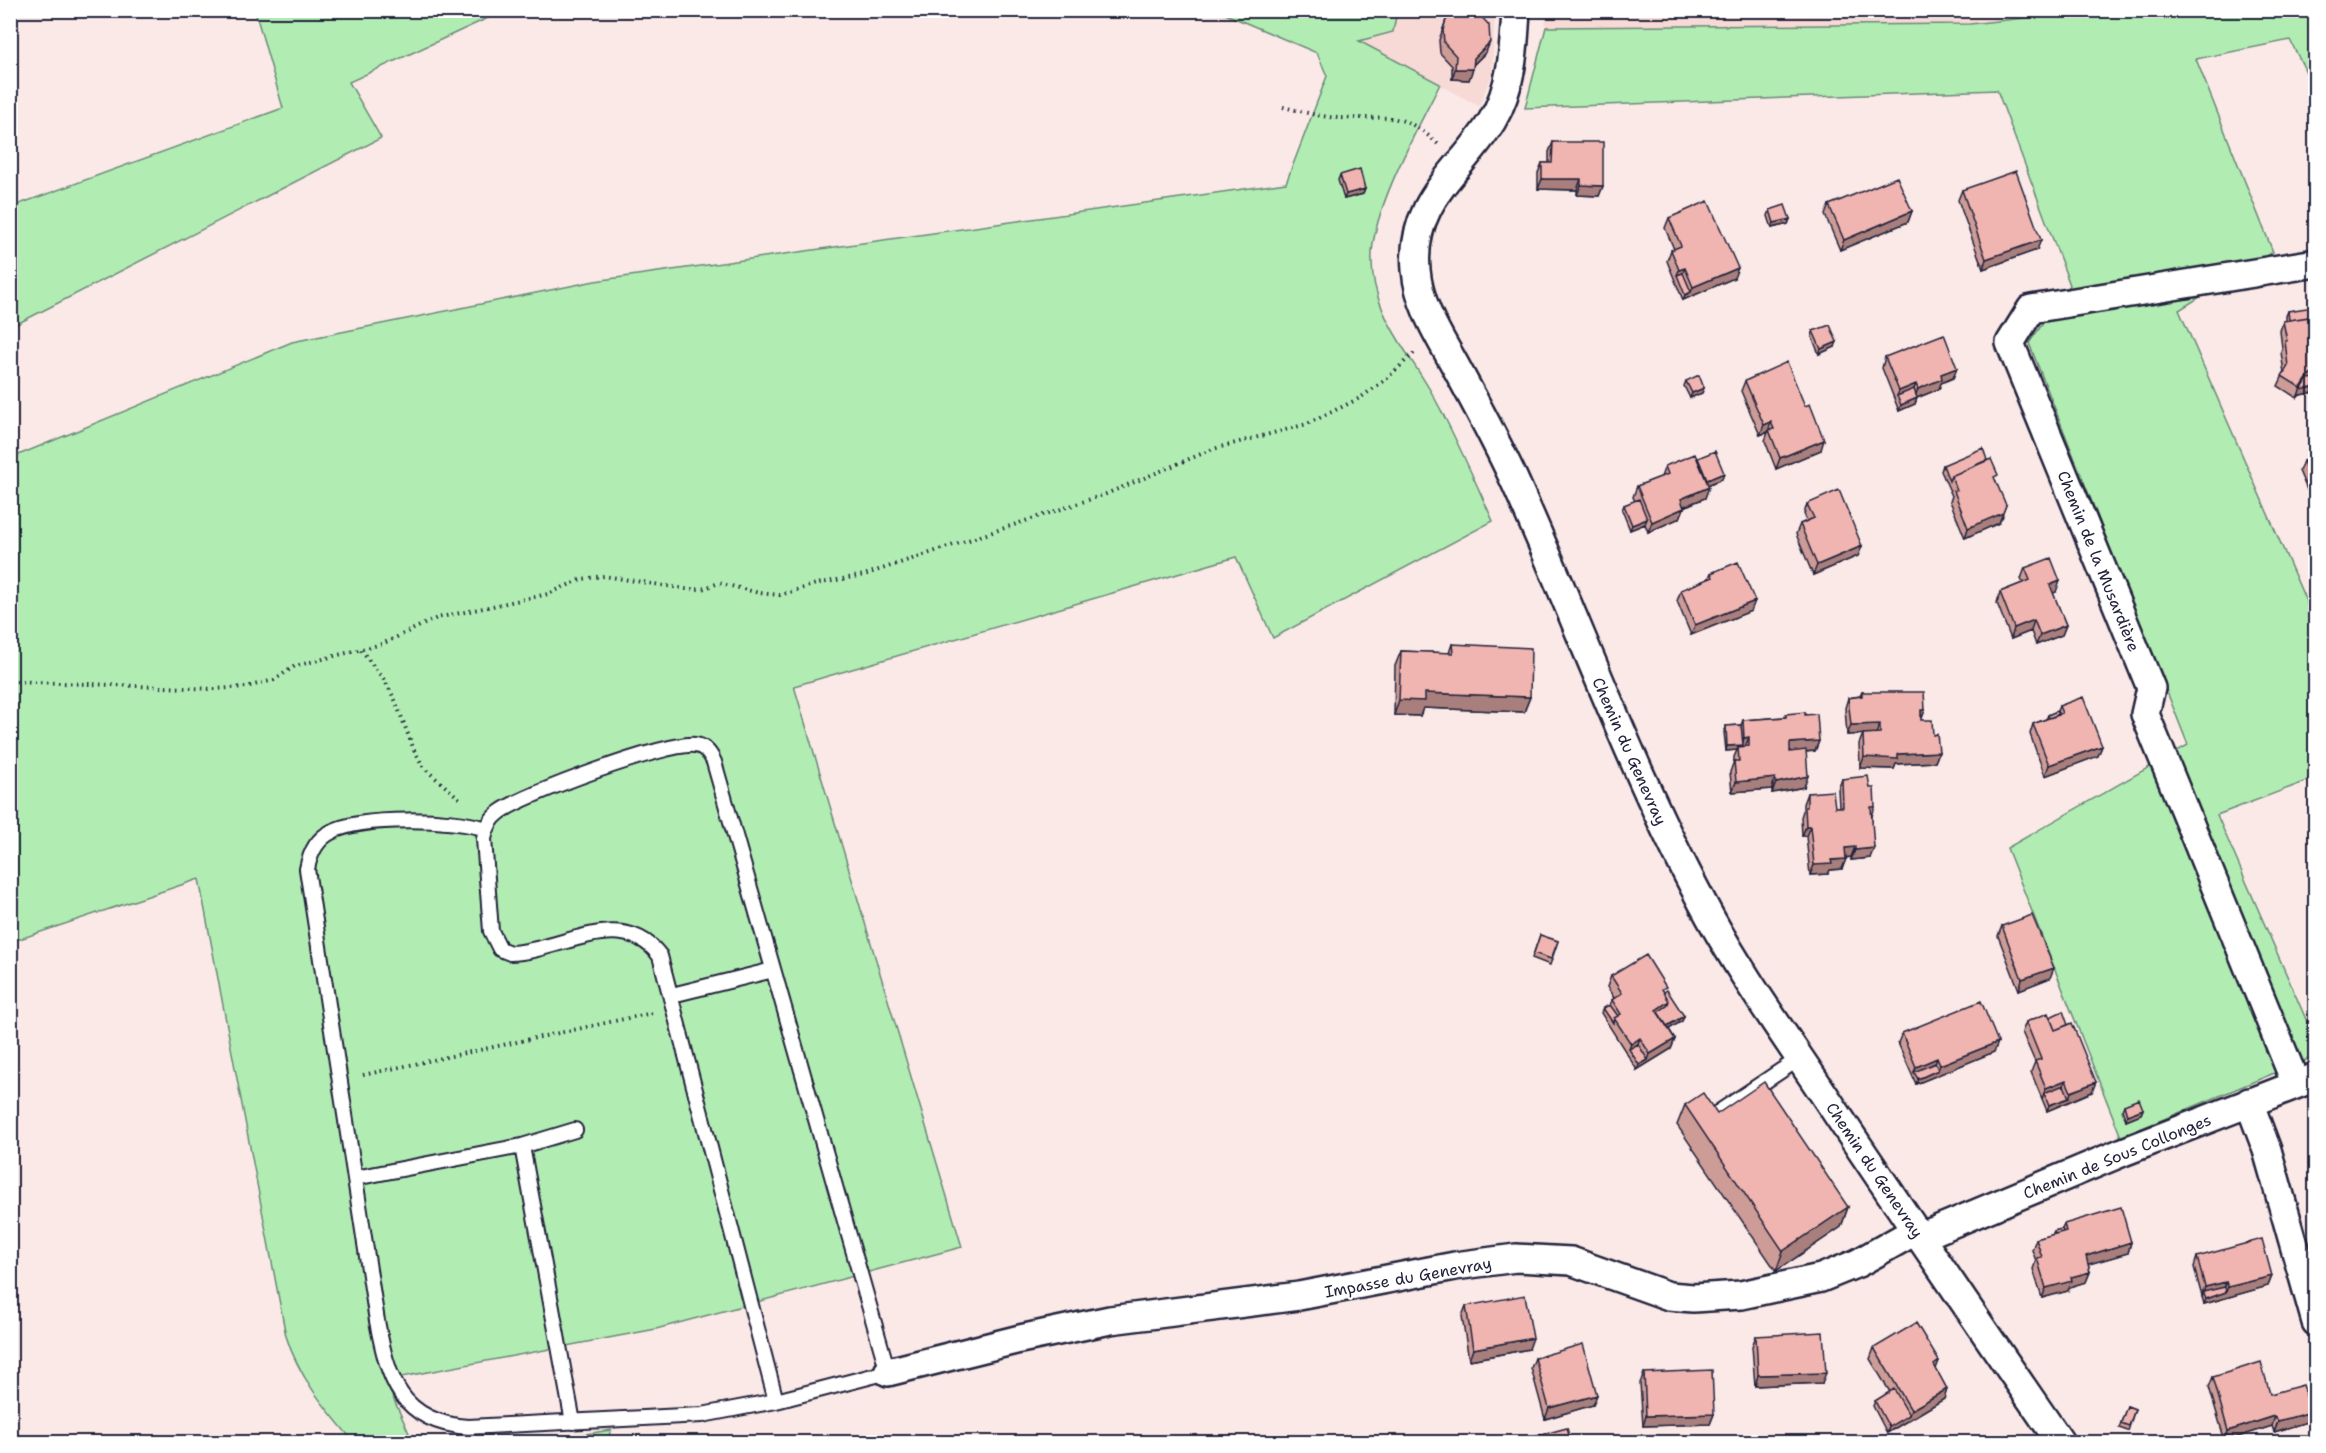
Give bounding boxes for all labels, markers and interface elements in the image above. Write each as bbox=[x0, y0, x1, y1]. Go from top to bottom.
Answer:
street label: Chemin de la Musardière bbox=[2053, 468, 2145, 655]
street label: Chemin du Genevray bbox=[1588, 674, 1672, 828]
street label: Chemin du Genevray bbox=[1821, 1098, 1928, 1242]
street label: Chemin de Sous Collonges bbox=[2020, 1109, 2214, 1204]
street label: Impasse du Genevray bbox=[1323, 1252, 1493, 1303]

